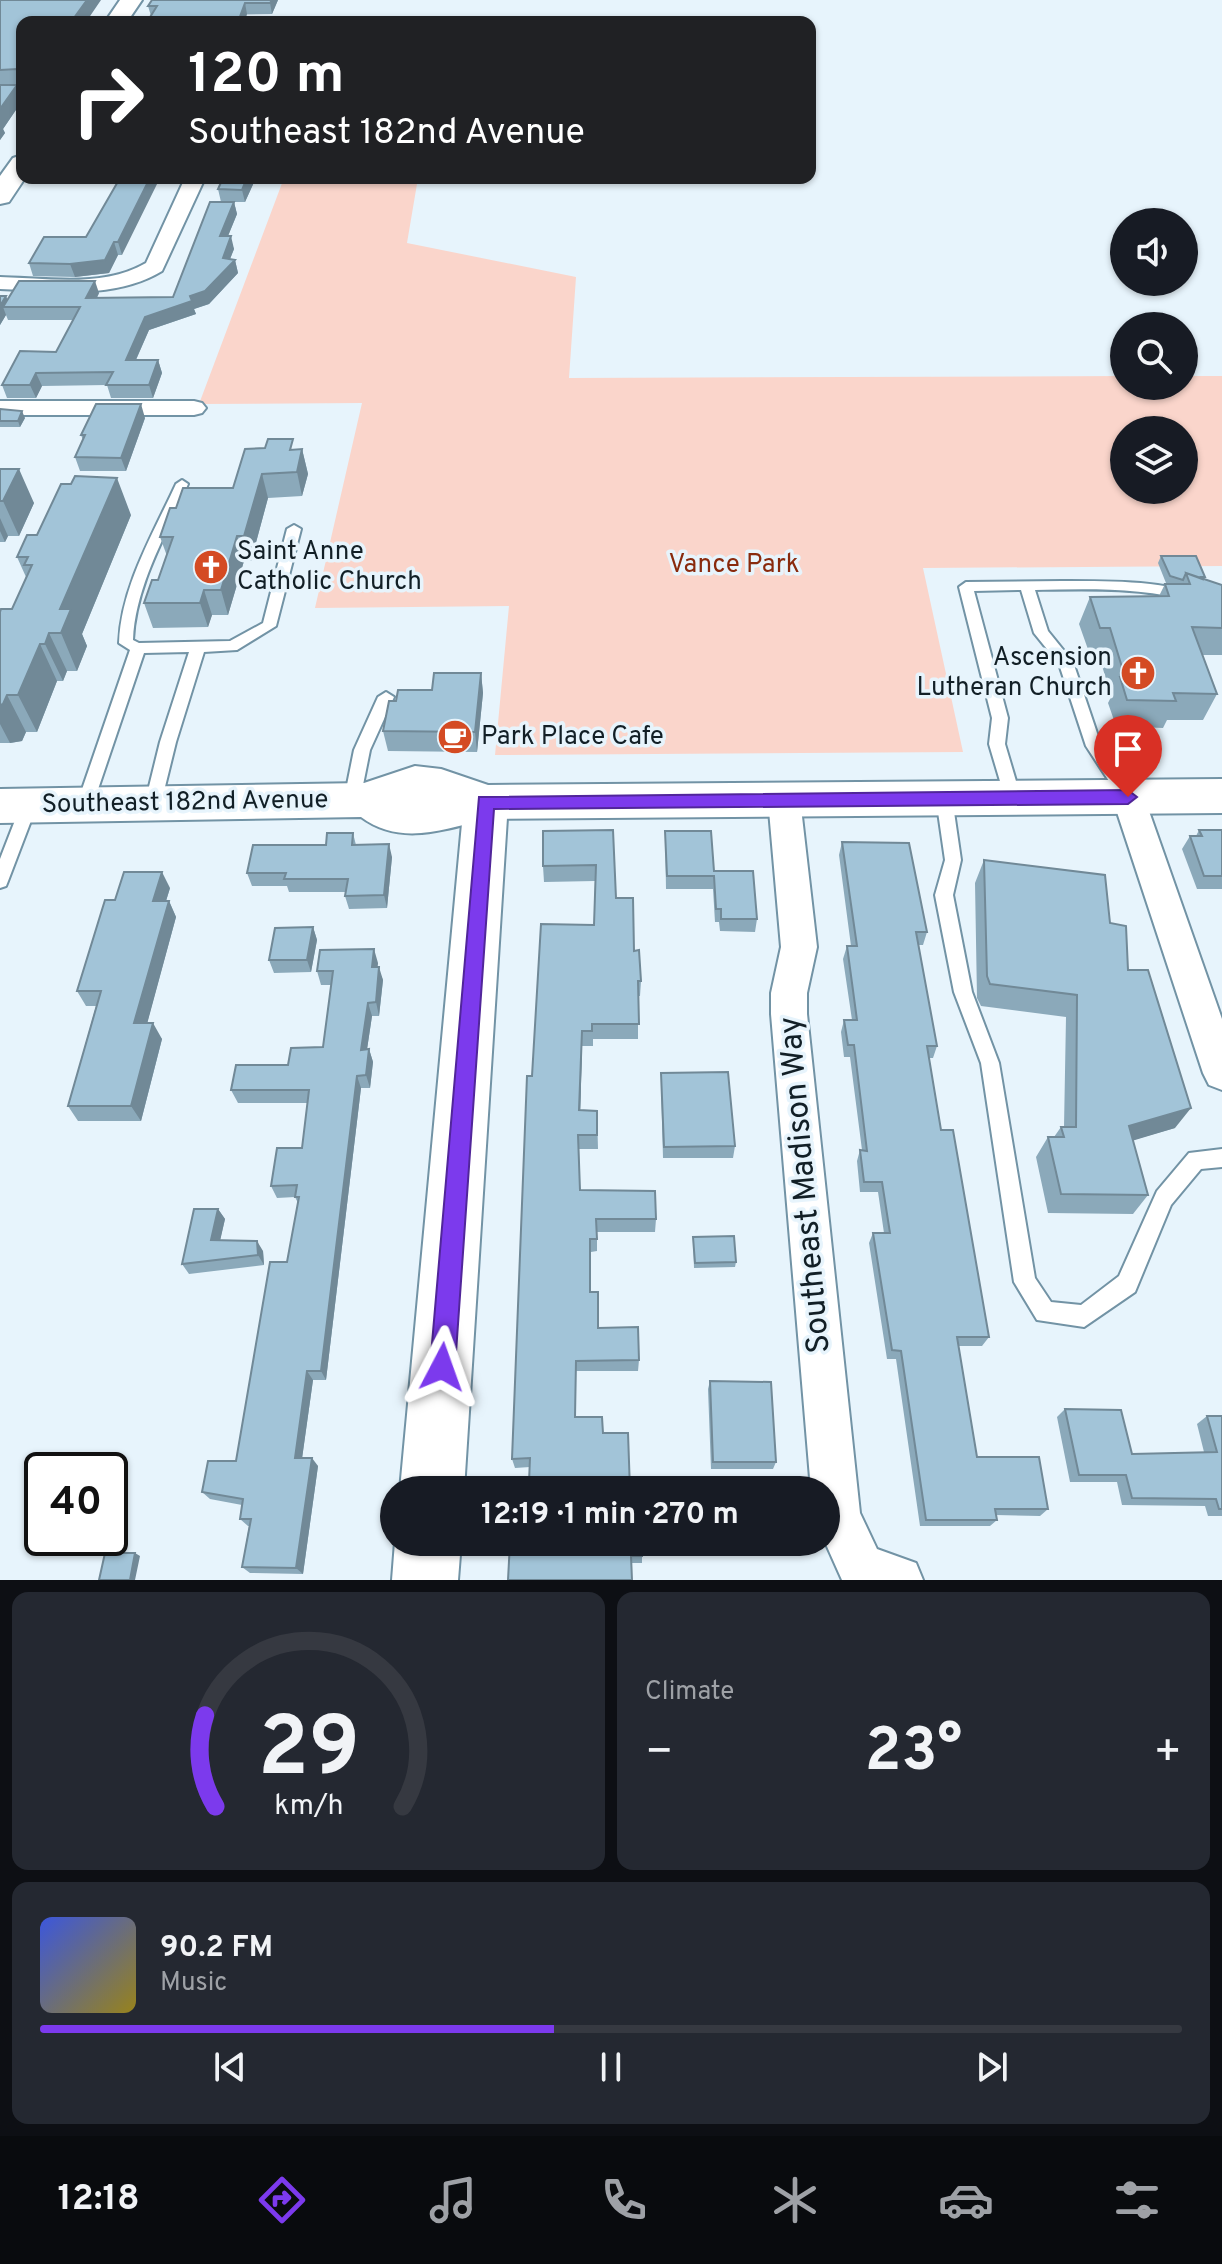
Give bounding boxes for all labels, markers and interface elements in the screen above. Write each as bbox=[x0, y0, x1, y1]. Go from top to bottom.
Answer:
text: 120 m bbox=[188, 42, 345, 112]
icon: right bbox=[56, 48, 160, 152]
text: Southeast 182nd Avenue bbox=[188, 111, 585, 157]
map controls bbox=[1110, 208, 1198, 504]
button: sound bbox=[1110, 208, 1198, 296]
button: search bbox=[1110, 312, 1198, 400]
button: layers bbox=[1110, 416, 1198, 504]
place label: Saint Anne Catholic Church bbox=[237, 536, 422, 599]
church icon: Saint Anne Catholic Church bbox=[192, 548, 230, 586]
park label: Vance Park bbox=[668, 549, 800, 582]
place label: Ascension Lutheran Church bbox=[917, 642, 1112, 705]
church icon: Ascension Lutheran Church bbox=[1119, 654, 1157, 692]
pin bbox=[1094, 715, 1162, 797]
cafe icon: Park Place Cafe bbox=[436, 718, 474, 756]
place label: Park Place Cafe bbox=[481, 721, 664, 754]
icon: arrive bbox=[1106, 727, 1150, 771]
street label: Southeast 182nd Avenue bbox=[41, 784, 329, 822]
street label: Southeast Madison Way bbox=[771, 1015, 841, 1355]
position arrow bbox=[400, 1325, 484, 1409]
speed limit sign: 40 bbox=[24, 1452, 128, 1556]
text: 12:19 · 1 min · 270 m bbox=[481, 1497, 739, 1534]
text: Climate bbox=[645, 1676, 734, 1709]
text: 29 bbox=[258, 1700, 360, 1805]
text: 23° bbox=[865, 1716, 962, 1792]
text: − bbox=[645, 1726, 673, 1782]
text: + bbox=[1154, 1726, 1182, 1782]
text: km/h bbox=[274, 1789, 343, 1825]
text: 90.2 FM bbox=[160, 1930, 273, 1967]
text: Music bbox=[160, 1967, 227, 2000]
icon: previous bbox=[208, 2045, 252, 2089]
icon: pause bbox=[589, 2045, 633, 2089]
icon: next bbox=[970, 2045, 1014, 2089]
icon: directions bbox=[254, 2172, 310, 2228]
icon: music bbox=[425, 2172, 481, 2228]
icon: phone bbox=[596, 2172, 652, 2228]
icon: climate bbox=[767, 2172, 823, 2228]
icon: car bbox=[938, 2172, 994, 2228]
icon: filters bbox=[1109, 2172, 1165, 2228]
text: 12:18 bbox=[57, 2177, 140, 2223]

